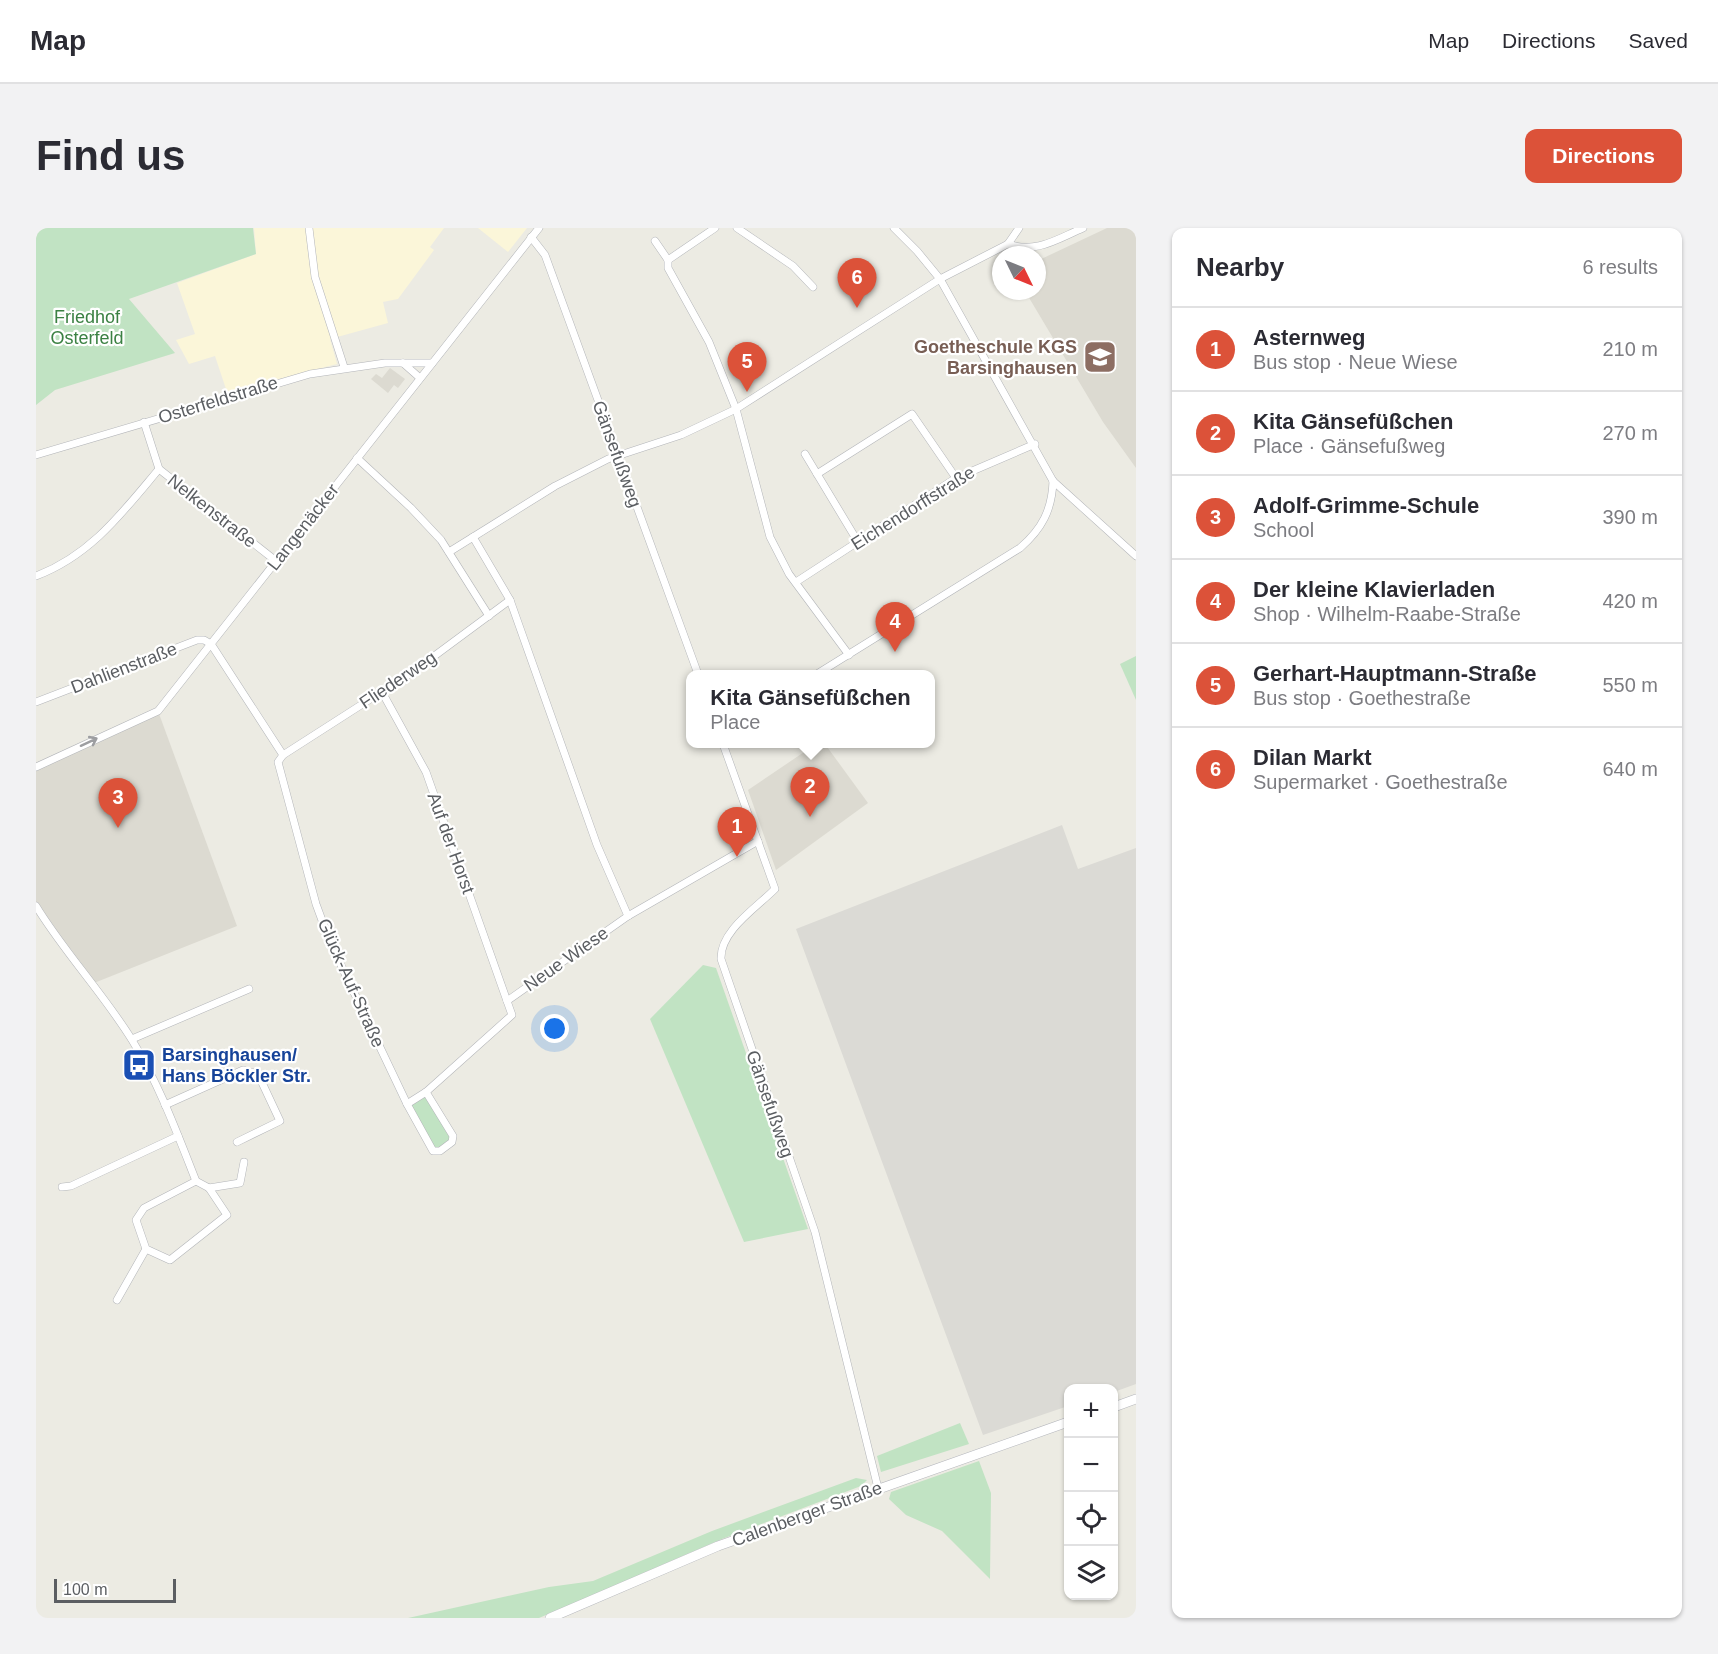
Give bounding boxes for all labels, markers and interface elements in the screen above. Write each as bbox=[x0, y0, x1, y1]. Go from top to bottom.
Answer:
text: Map bbox=[30, 25, 86, 56]
text: Map bbox=[1428, 29, 1469, 52]
text: Directions bbox=[1502, 29, 1595, 52]
text: Saved bbox=[1628, 29, 1688, 52]
button: Directions bbox=[1525, 129, 1682, 183]
text: Find us bbox=[36, 132, 185, 179]
north arrow bbox=[992, 246, 1046, 300]
text: Nearby bbox=[1196, 252, 1284, 282]
text: 6 results bbox=[1582, 256, 1658, 278]
pin: 6 bbox=[838, 259, 876, 308]
park label: Friedhof Osterfeld bbox=[50, 307, 124, 348]
text: Asternweg bbox=[1253, 325, 1365, 350]
place label: Goetheschule KGS Barsinghausen bbox=[914, 337, 1077, 378]
text: 1 bbox=[1210, 338, 1221, 360]
text: 210 m bbox=[1602, 338, 1658, 360]
school or university icon: Goetheschule KGS Barsinghausen bbox=[1082, 339, 1118, 375]
pin: 5 bbox=[728, 342, 766, 392]
text: Bus stop · Neue Wiese bbox=[1253, 351, 1458, 373]
street label: Osterfeldstraße bbox=[156, 372, 280, 428]
street label: Gänsefußweg bbox=[588, 398, 646, 510]
text: Kita Gänsefüßchen bbox=[1253, 409, 1453, 434]
text: 2 bbox=[1210, 422, 1221, 444]
text: 270 m bbox=[1602, 422, 1658, 444]
text: Place · Gänsefußweg bbox=[1253, 435, 1445, 457]
street label: Eichendorffstraße bbox=[848, 462, 978, 554]
street label: Nelkenstraße bbox=[164, 470, 260, 552]
street label: Langenäcker bbox=[263, 480, 343, 574]
text: Adolf-Grimme-Schule bbox=[1253, 493, 1479, 518]
text: 3 bbox=[1210, 506, 1221, 528]
text: 390 m bbox=[1602, 506, 1658, 528]
text: School bbox=[1253, 519, 1314, 541]
text: Der kleine Klavierladen bbox=[1253, 577, 1495, 602]
text: 4 bbox=[1210, 590, 1221, 612]
text: 420 m bbox=[1602, 590, 1658, 612]
pin: 4 bbox=[876, 602, 914, 652]
text: Shop · Wilhelm-Raabe-Straße bbox=[1253, 603, 1521, 625]
street label: Dahlienstraße bbox=[68, 639, 180, 697]
street label: Fliederweg bbox=[356, 647, 440, 713]
text: Gerhart-Hauptmann-Straße bbox=[1253, 661, 1537, 686]
popup bbox=[686, 670, 935, 748]
text: 5 bbox=[1210, 674, 1221, 696]
text: 550 m bbox=[1602, 674, 1658, 696]
text: Kita Gänsefüßchen bbox=[710, 685, 911, 710]
text: Bus stop · Goethestraße bbox=[1253, 687, 1471, 709]
text: Place bbox=[710, 711, 760, 733]
one-way arrow bbox=[80, 736, 98, 747]
text: Dilan Markt bbox=[1253, 745, 1372, 770]
text: 6 bbox=[1210, 758, 1221, 780]
text: 640 m bbox=[1602, 758, 1658, 780]
pin: 2 bbox=[790, 768, 830, 817]
text: Supermarket · Goethestraße bbox=[1253, 771, 1508, 793]
pin: 3 bbox=[98, 778, 137, 828]
street label: Auf der Horst bbox=[423, 790, 479, 896]
pin: 1 bbox=[718, 808, 756, 857]
street label: Glück-Auf-Straße bbox=[314, 915, 388, 1051]
street label: Neue Wiese bbox=[520, 923, 612, 995]
your location bbox=[540, 1014, 569, 1043]
place label: Barsinghausen/ Hans Böckler Str. bbox=[162, 1045, 311, 1086]
bus stop icon: Barsinghausen/ Hans Böckler Str. bbox=[121, 1047, 157, 1083]
street label: Gänsefußweg bbox=[742, 1048, 798, 1160]
map controls bbox=[1064, 1384, 1118, 1600]
button: + bbox=[1064, 1384, 1118, 1438]
button: − bbox=[1064, 1438, 1118, 1492]
street label: Calenberger Straße bbox=[729, 1478, 885, 1550]
button: locate bbox=[1064, 1492, 1118, 1546]
button: layers bbox=[1064, 1546, 1118, 1600]
scale bar bbox=[54, 1576, 176, 1604]
text: 100 m bbox=[63, 1581, 107, 1598]

